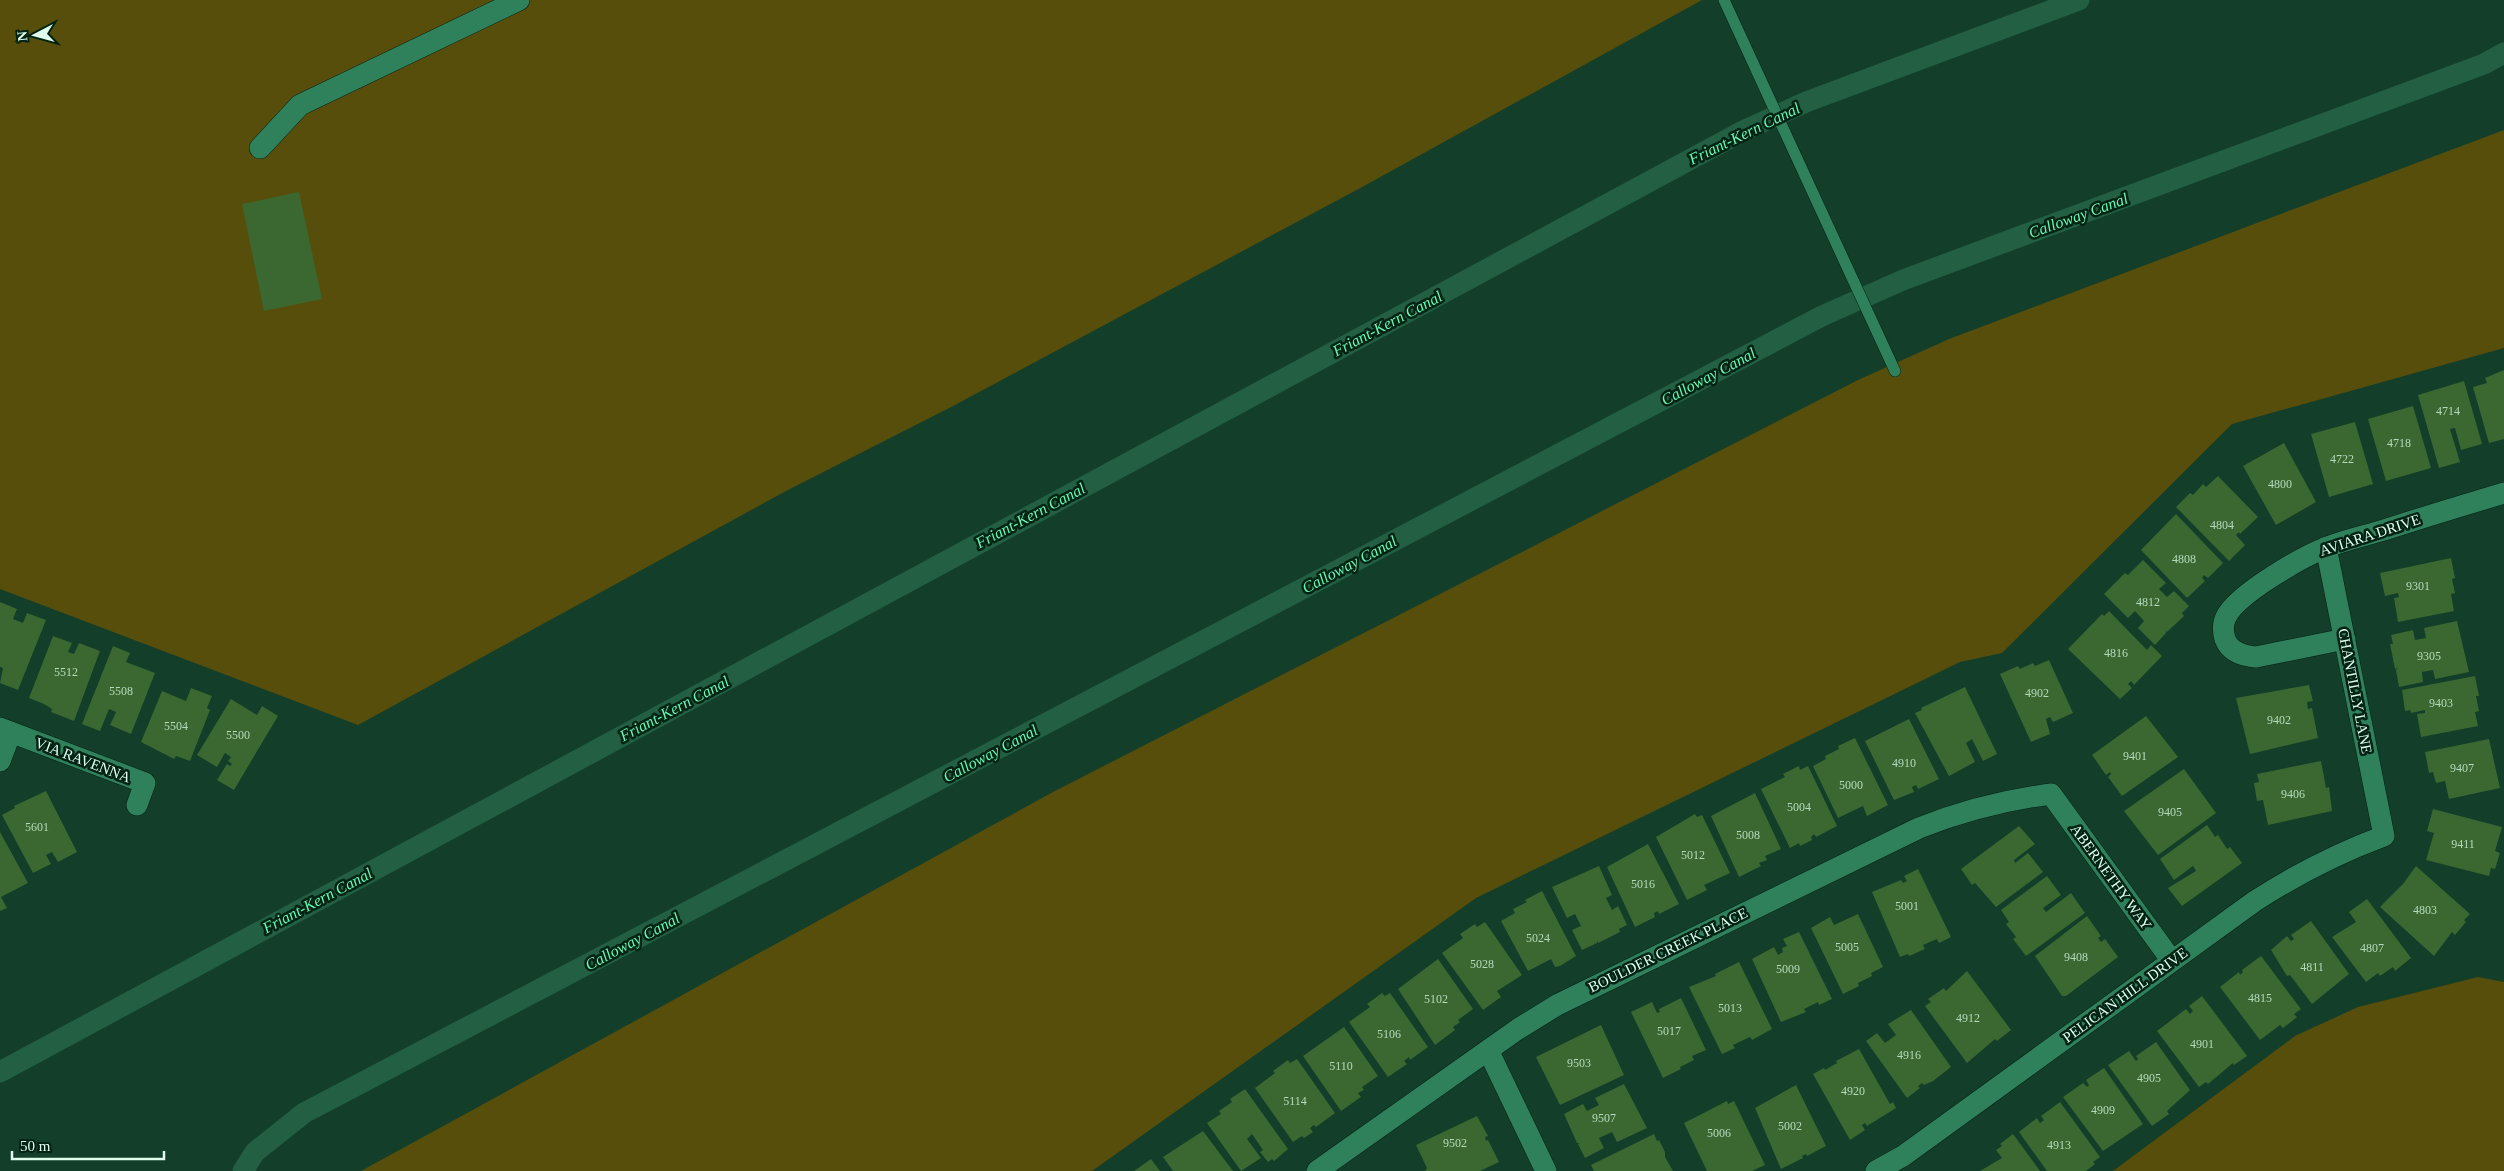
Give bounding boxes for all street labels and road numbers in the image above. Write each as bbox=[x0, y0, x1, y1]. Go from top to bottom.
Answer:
street label: AVIARA DRIVE bbox=[2318, 511, 2422, 559]
street label: CHANTILLY LANE bbox=[2335, 627, 2375, 755]
street label: VIA RAVENNA bbox=[33, 734, 133, 786]
street label: ABERNETHY WAY bbox=[2067, 821, 2155, 933]
street label: BOULDER CREEK PLACE bbox=[1586, 904, 1750, 996]
street label: PELICAN HILL DRIVE bbox=[2060, 944, 2190, 1046]

